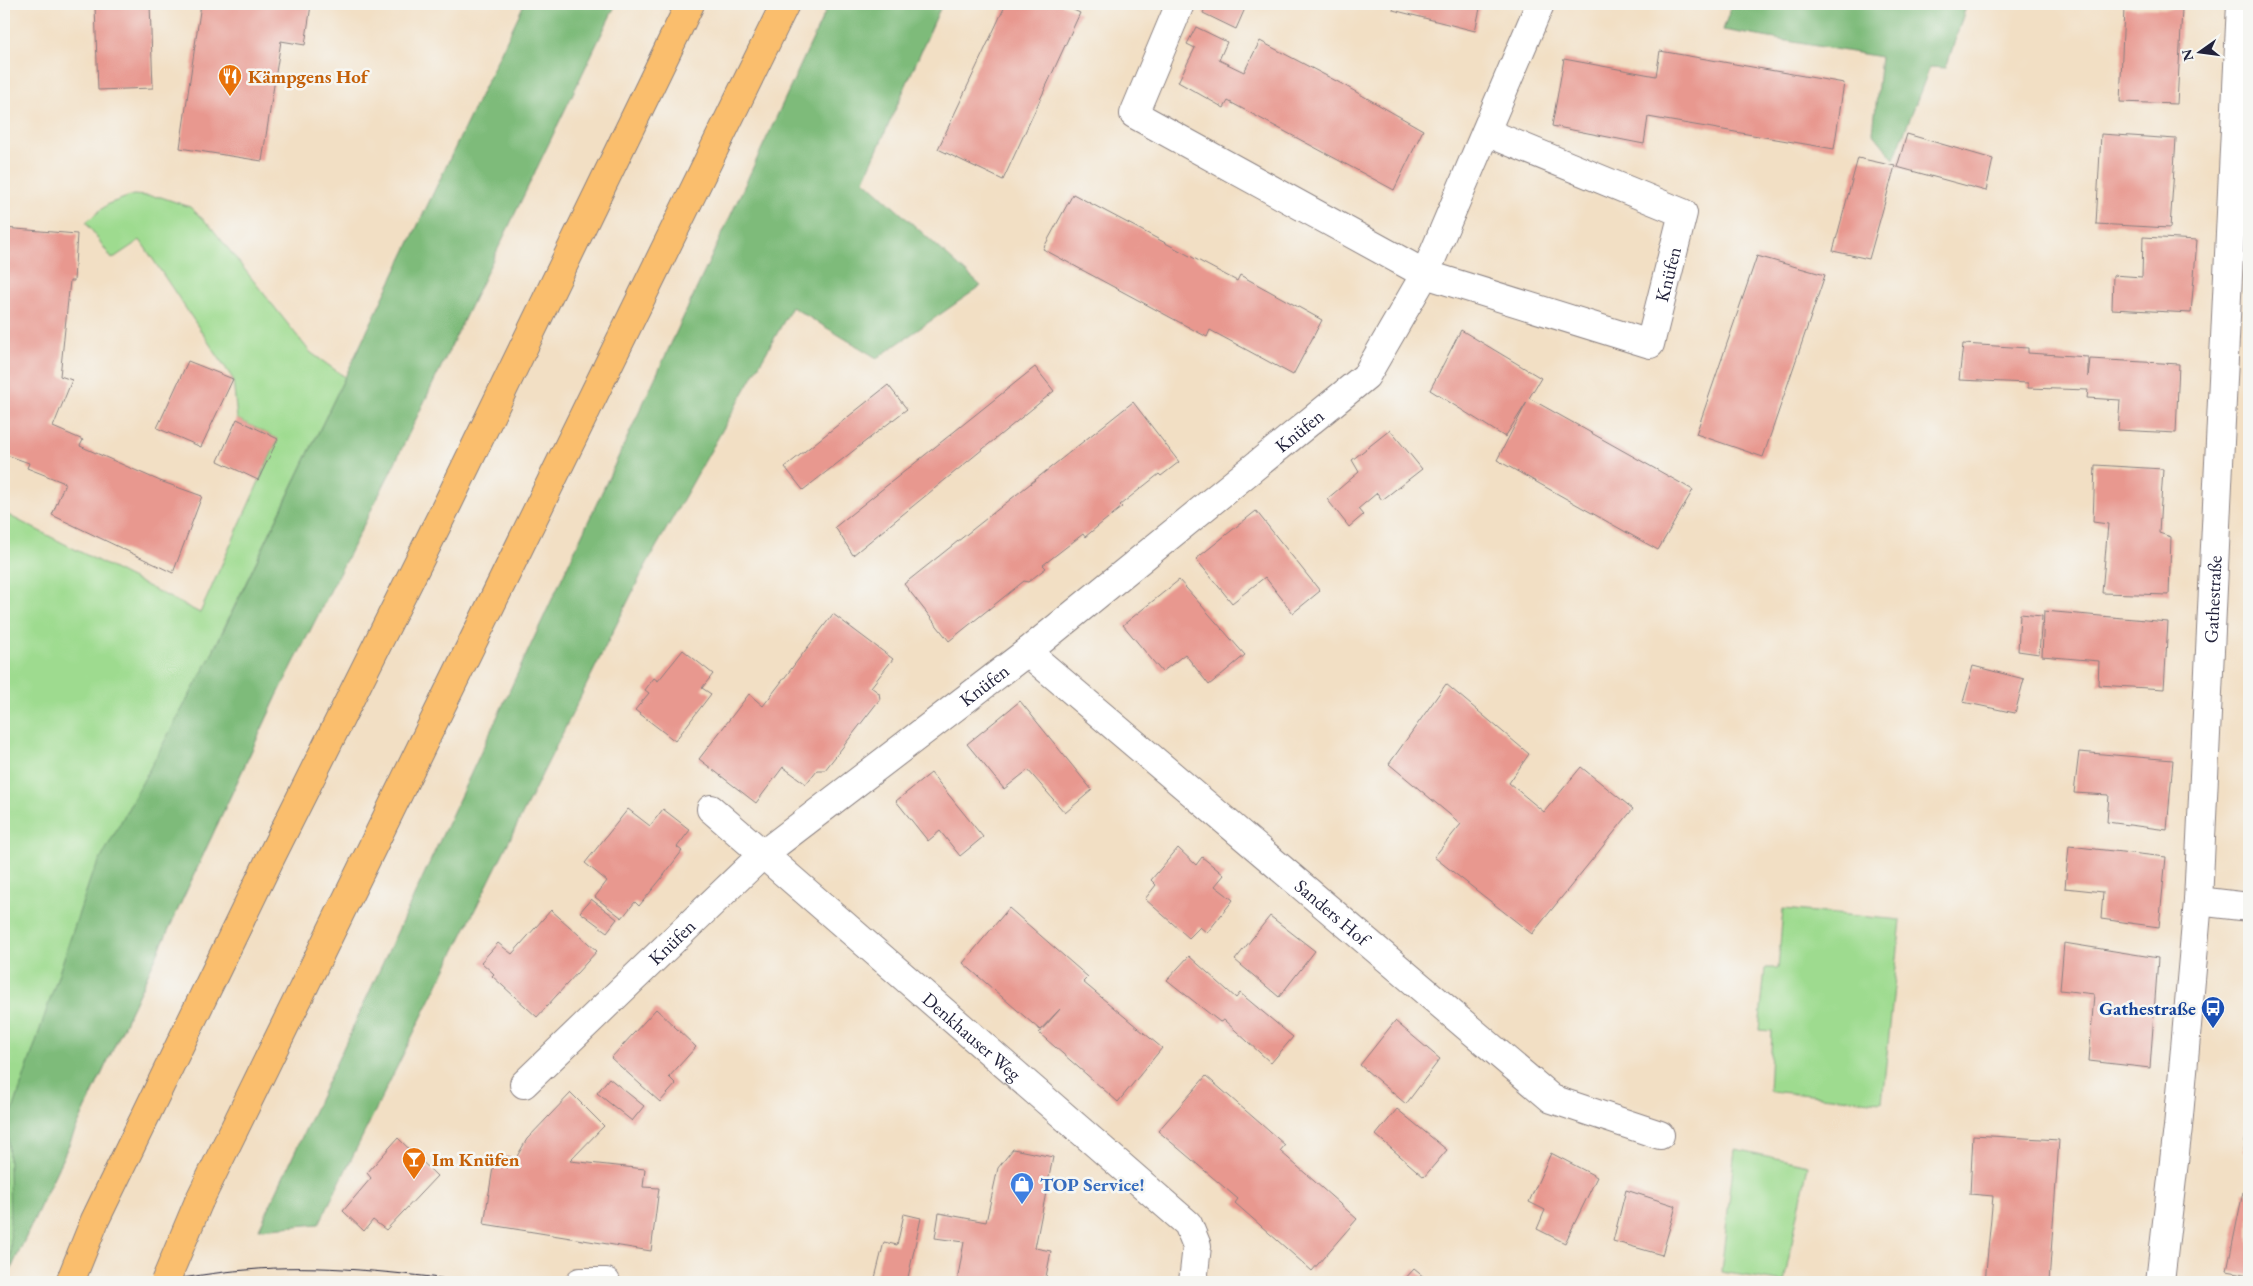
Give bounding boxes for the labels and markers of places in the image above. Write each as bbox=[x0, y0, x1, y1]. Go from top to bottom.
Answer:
restaurant icon: Kämpgens Hof bbox=[217, 63, 243, 97]
place label: Kämpgens Hof bbox=[248, 64, 370, 89]
bus stop icon: Gathestraße bbox=[2200, 995, 2226, 1029]
place label: Gathestraße bbox=[2099, 996, 2196, 1021]
bar icon: Im Knüfen bbox=[401, 1146, 427, 1180]
place label: Im Knüfen bbox=[432, 1147, 520, 1172]
shop icon: TOP Service! bbox=[1009, 1171, 1035, 1205]
place label: TOP Service! bbox=[1040, 1172, 1145, 1197]

